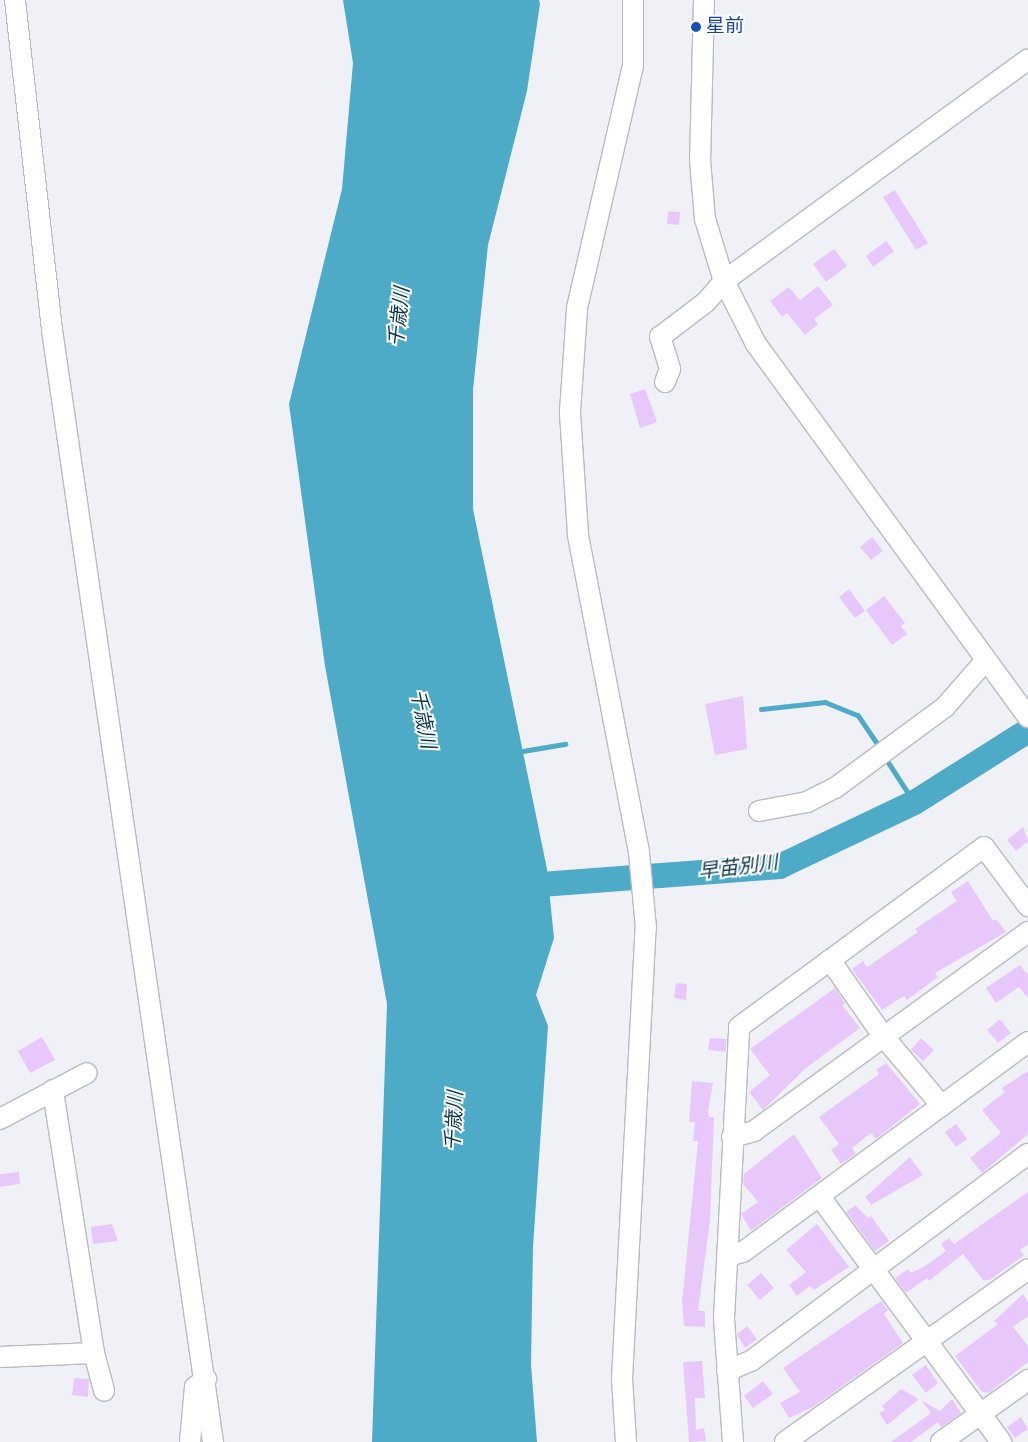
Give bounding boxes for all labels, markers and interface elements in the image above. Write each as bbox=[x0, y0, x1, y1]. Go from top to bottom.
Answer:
place label: 星前 bbox=[706, 16, 744, 38]
marker: 星前 bbox=[690, 21, 702, 33]
water label: 千歳川 bbox=[384, 286, 414, 348]
water label: 千歳川 bbox=[405, 687, 441, 751]
water label: 早苗別川 bbox=[697, 850, 779, 884]
water label: 千歳川 bbox=[440, 1090, 468, 1152]

